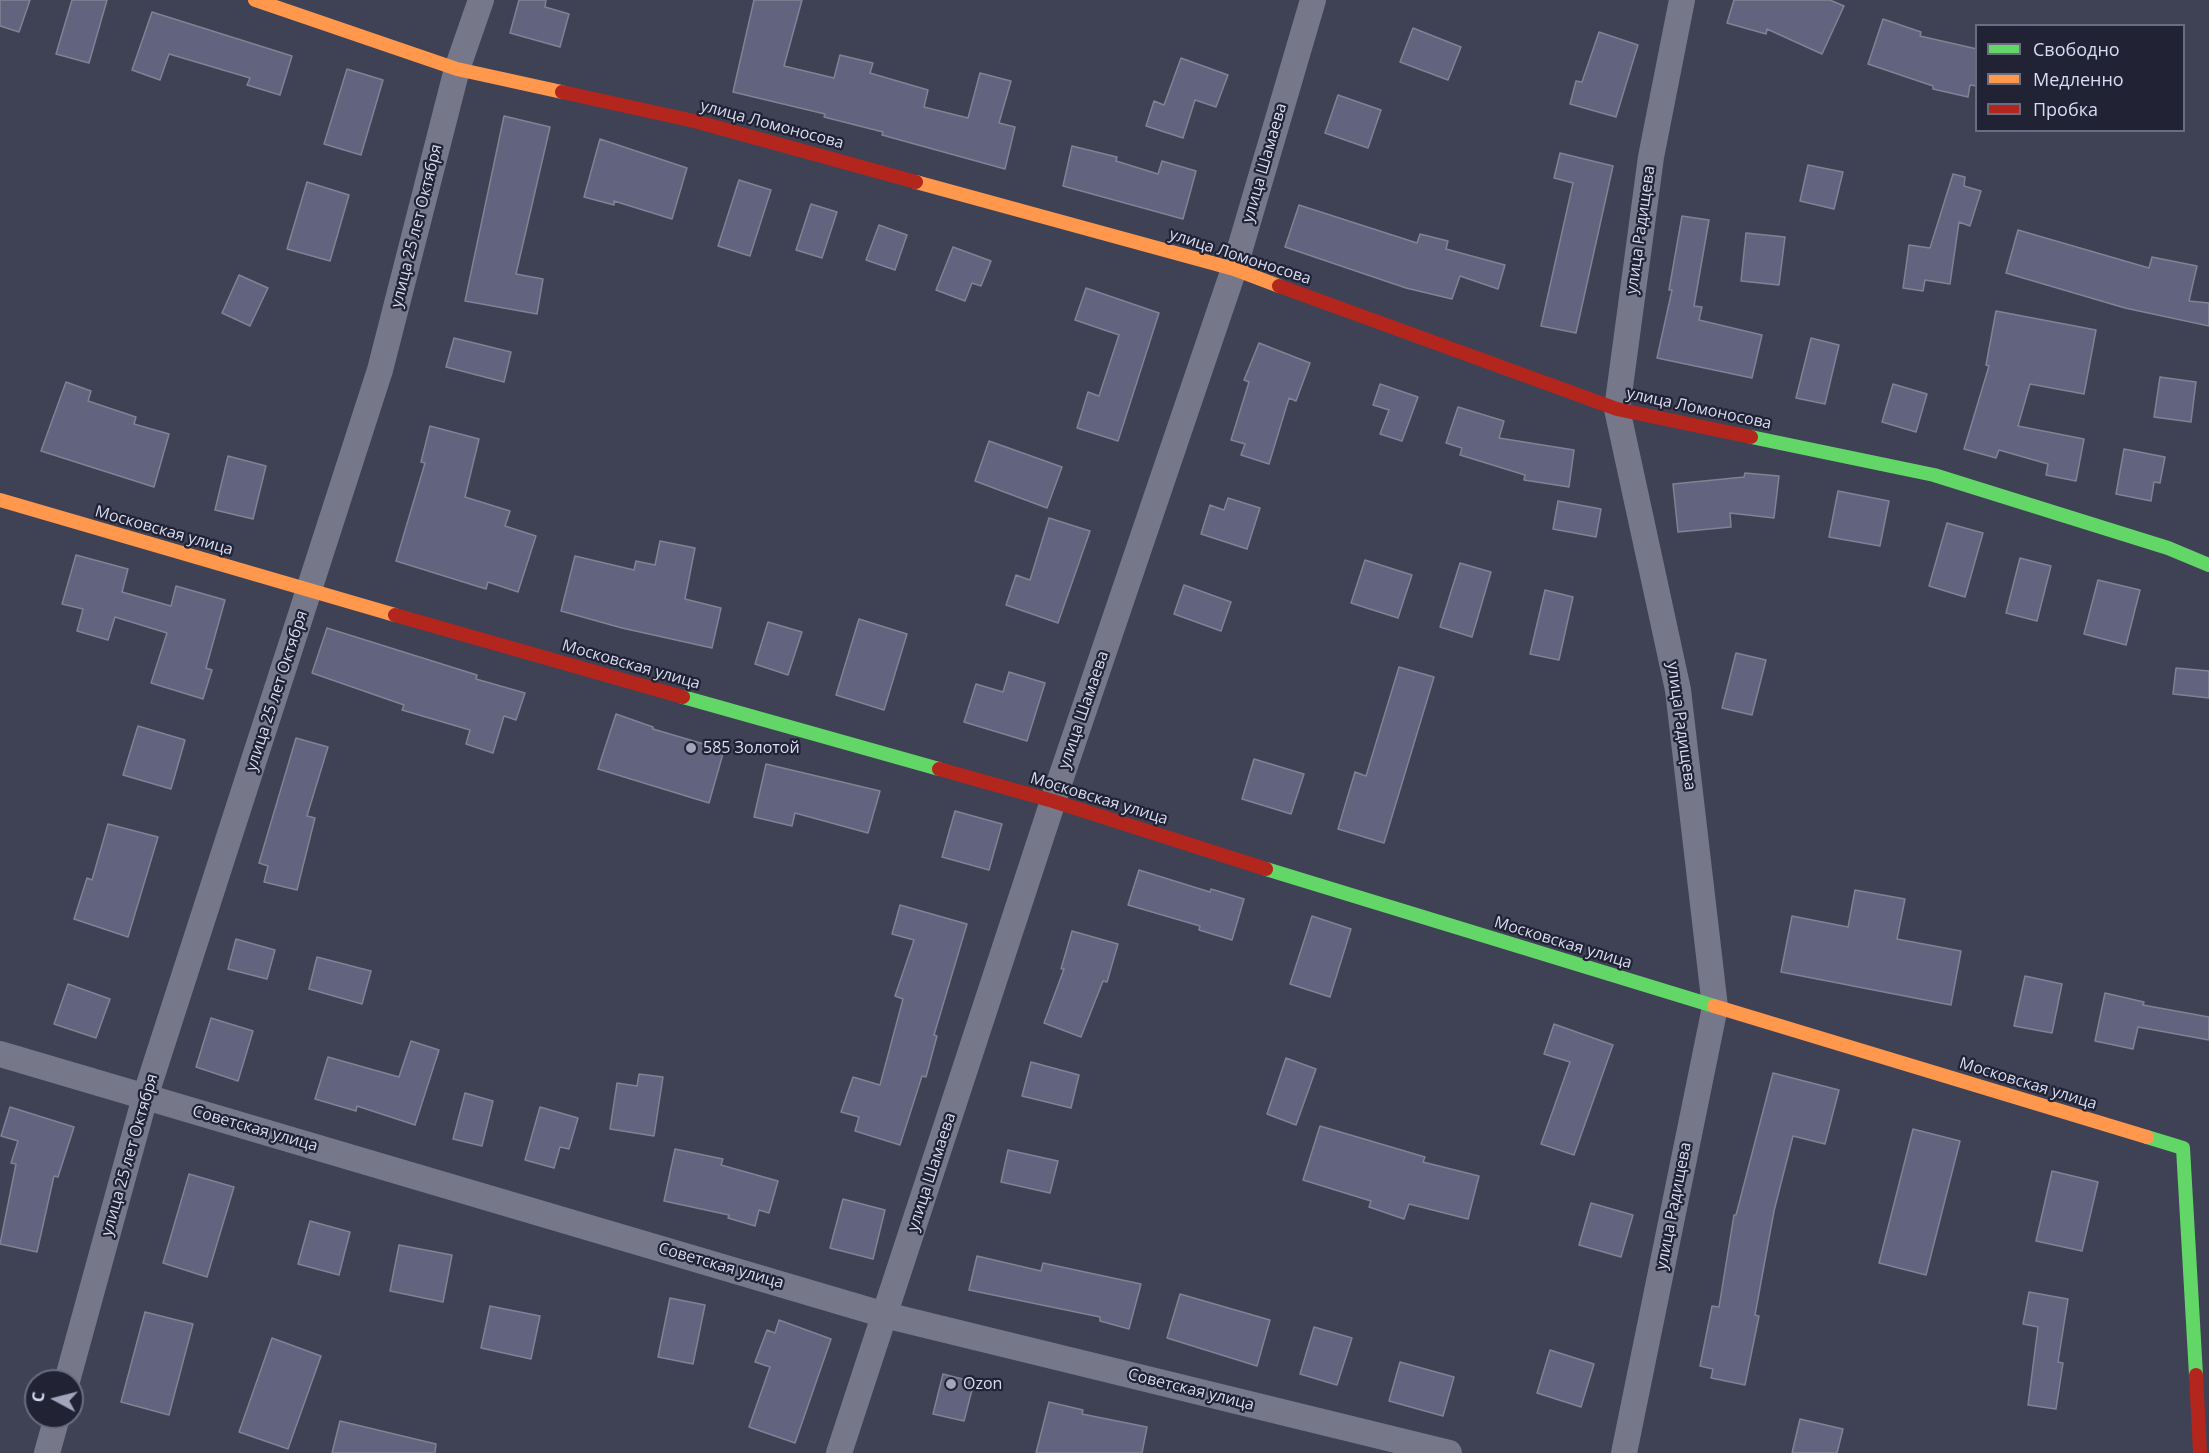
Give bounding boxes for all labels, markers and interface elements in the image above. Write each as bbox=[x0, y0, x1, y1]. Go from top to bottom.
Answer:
legend bbox=[1975, 24, 2185, 132]
text: Свободно bbox=[2033, 37, 2120, 61]
text: Медленно bbox=[2033, 67, 2124, 91]
street label: улица Ломоносова bbox=[698, 97, 846, 153]
text: Пробка bbox=[2033, 97, 2098, 121]
street label: улица Шамаева bbox=[1239, 101, 1291, 225]
street label: улица 25 лет Октября bbox=[387, 142, 447, 310]
street label: улица Радищева bbox=[1622, 164, 1660, 296]
street label: улица Ломоносова bbox=[1167, 225, 1313, 289]
street label: улица Ломоносова bbox=[1625, 384, 1773, 434]
street label: Московская улица bbox=[93, 502, 235, 560]
street label: улица 25 лет Октября bbox=[242, 608, 312, 774]
street label: Московская улица bbox=[560, 636, 702, 694]
street label: улица Шамаева bbox=[1055, 648, 1113, 772]
street label: улица Радищева bbox=[1662, 660, 1700, 792]
place label: 585 Золотой bbox=[703, 738, 800, 758]
marker: 585 Золотой bbox=[684, 741, 698, 755]
street label: Московская улица bbox=[1028, 769, 1170, 829]
street label: Московская улица bbox=[1492, 913, 1634, 973]
street label: Московская улица bbox=[1957, 1054, 2099, 1114]
street label: улица 25 лет Октября bbox=[98, 1072, 162, 1238]
street label: Советская улица bbox=[190, 1102, 320, 1156]
street label: улица Шамаева bbox=[904, 1110, 960, 1234]
street label: улица Радищева bbox=[1652, 1141, 1696, 1271]
street label: Советская улица bbox=[656, 1239, 786, 1293]
street label: Советская улица bbox=[1126, 1365, 1256, 1415]
north arrow bbox=[24, 1369, 84, 1429]
place label: Ozon bbox=[963, 1374, 1002, 1394]
marker: Ozon bbox=[944, 1377, 958, 1391]
text: С bbox=[27, 1391, 50, 1403]

